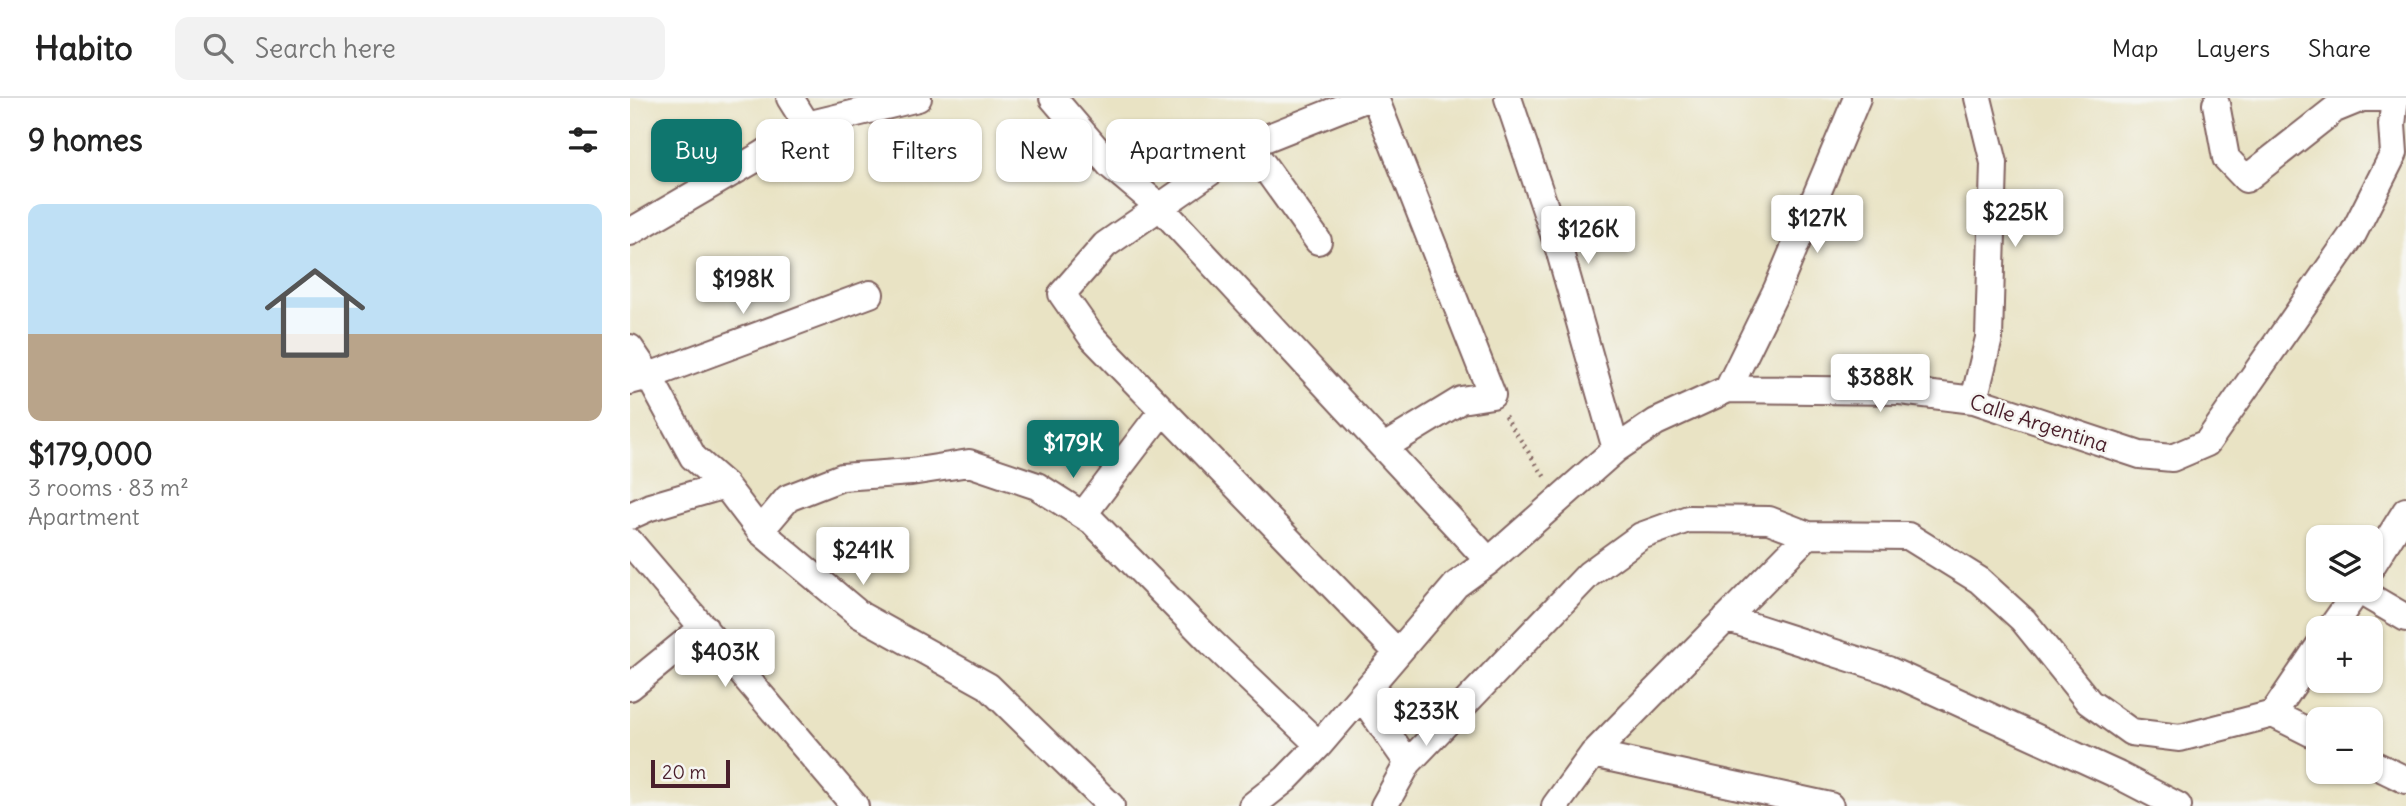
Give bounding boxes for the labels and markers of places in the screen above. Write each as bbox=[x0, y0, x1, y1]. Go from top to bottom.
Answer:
pin: $225K bbox=[1966, 190, 2064, 249]
pin: $127K bbox=[1768, 195, 1866, 255]
pin: $126K bbox=[1539, 206, 1637, 266]
pin: $198K bbox=[694, 256, 792, 316]
pin: $388K bbox=[1831, 354, 1929, 414]
pin: $179K bbox=[1024, 420, 1122, 480]
pin: $241K bbox=[814, 528, 912, 587]
pin: $403K bbox=[676, 630, 774, 689]
pin: $233K bbox=[1377, 688, 1475, 748]

